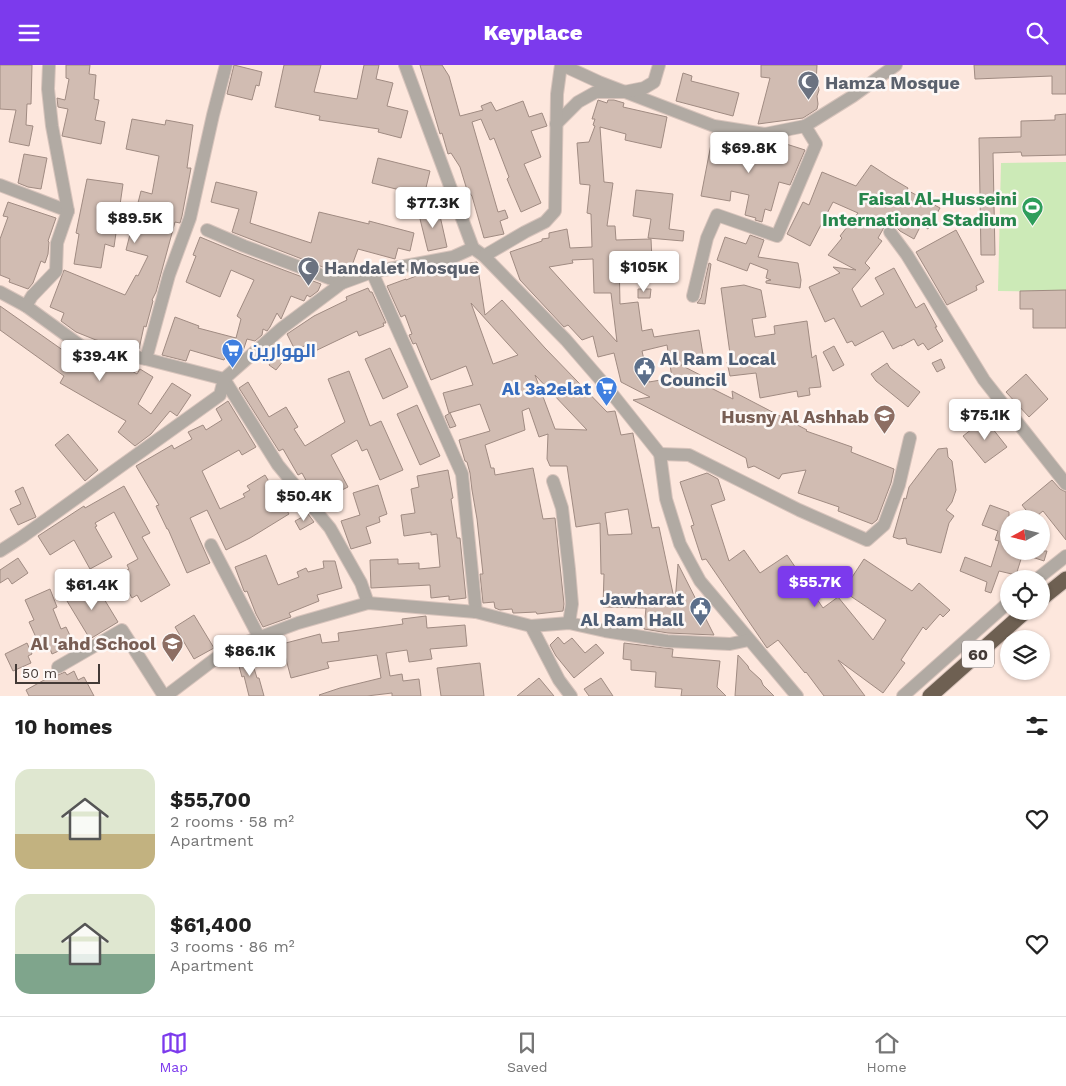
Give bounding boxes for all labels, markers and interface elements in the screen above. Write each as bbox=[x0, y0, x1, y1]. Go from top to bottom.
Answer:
icon: menu bbox=[15, 19, 43, 47]
icon: search bbox=[1023, 19, 1051, 47]
text: Keyplace bbox=[483, 20, 583, 45]
mosque icon: Hamza Mosque bbox=[797, 70, 821, 101]
place label: Hamza Mosque bbox=[825, 72, 960, 93]
pin: $69.8K bbox=[708, 131, 790, 174]
text: $69.8K bbox=[721, 138, 777, 157]
pin: $77.3K bbox=[392, 186, 474, 229]
place label: Faisal Al-Husseini International Stadium bbox=[822, 188, 1017, 230]
text: $77.3K bbox=[406, 193, 460, 212]
sports icon: Faisal Al-Husseini International Stadium bbox=[1021, 196, 1045, 227]
pin: $89.5K bbox=[94, 201, 176, 244]
text: $89.5K bbox=[107, 208, 163, 227]
pin: $105K bbox=[609, 251, 679, 293]
mosque icon: Handalet Mosque bbox=[296, 255, 320, 286]
place label: Handalet Mosque bbox=[324, 257, 479, 278]
text: $105K bbox=[620, 257, 668, 276]
supermarket icon: الهوارين bbox=[221, 338, 245, 369]
pin: $39.4K bbox=[59, 339, 141, 382]
place label: الهوارين bbox=[249, 340, 316, 362]
text: $39.4K bbox=[72, 346, 128, 365]
place label: Al Ram Local Council bbox=[660, 348, 776, 390]
public building icon: Al Ram Local Council bbox=[632, 356, 656, 387]
supermarket icon: Al 3a2elat bbox=[595, 376, 619, 407]
place label: Al 3a2elat bbox=[502, 378, 591, 399]
pin: $75.1K bbox=[944, 399, 1026, 441]
school or university icon: Husny Al Ashhab bbox=[873, 404, 897, 435]
text: $75.1K bbox=[960, 405, 1010, 424]
place label: Husny Al Ashhab bbox=[721, 406, 869, 427]
pin: $50.4K bbox=[263, 479, 345, 522]
text: $50.4K bbox=[276, 486, 332, 505]
north arrow bbox=[1000, 510, 1050, 560]
map controls bbox=[1000, 510, 1050, 680]
pin: $55.7K bbox=[774, 565, 856, 608]
pin: $61.4K bbox=[51, 569, 133, 611]
button: locate bbox=[1000, 570, 1050, 620]
text: $55.7K bbox=[789, 572, 841, 591]
text: $61.4K bbox=[66, 575, 118, 594]
place label: Jawharat Al Ram Hall bbox=[581, 588, 684, 630]
public building icon: Jawharat Al Ram Hall bbox=[688, 596, 712, 627]
button: layers bbox=[1000, 630, 1050, 680]
school or university icon: Al 'ahd School bbox=[160, 631, 184, 662]
place label: Al 'ahd School bbox=[30, 633, 156, 654]
pin: $86.1K bbox=[209, 635, 291, 677]
text: $86.1K bbox=[224, 641, 276, 660]
road number: 60 bbox=[962, 641, 994, 667]
scale bar bbox=[15, 661, 100, 684]
text: 50 m bbox=[22, 665, 57, 681]
icon: filters bbox=[1023, 712, 1051, 740]
text: 10 homes bbox=[15, 714, 112, 739]
text: $55,700 bbox=[170, 787, 251, 812]
icon: home bbox=[55, 789, 115, 849]
icon: heart bbox=[1023, 805, 1051, 833]
text: 2 rooms · 58 m² bbox=[170, 812, 294, 831]
text: Apartment bbox=[170, 831, 253, 850]
text: $61,400 bbox=[170, 912, 252, 937]
icon: home bbox=[55, 914, 115, 974]
icon: heart bbox=[1023, 930, 1051, 958]
text: 3 rooms · 86 m² bbox=[170, 937, 295, 956]
text: Apartment bbox=[170, 956, 253, 975]
tab: Map bbox=[159, 1029, 188, 1075]
tab: Saved bbox=[507, 1029, 548, 1075]
tab: Home bbox=[867, 1029, 907, 1075]

